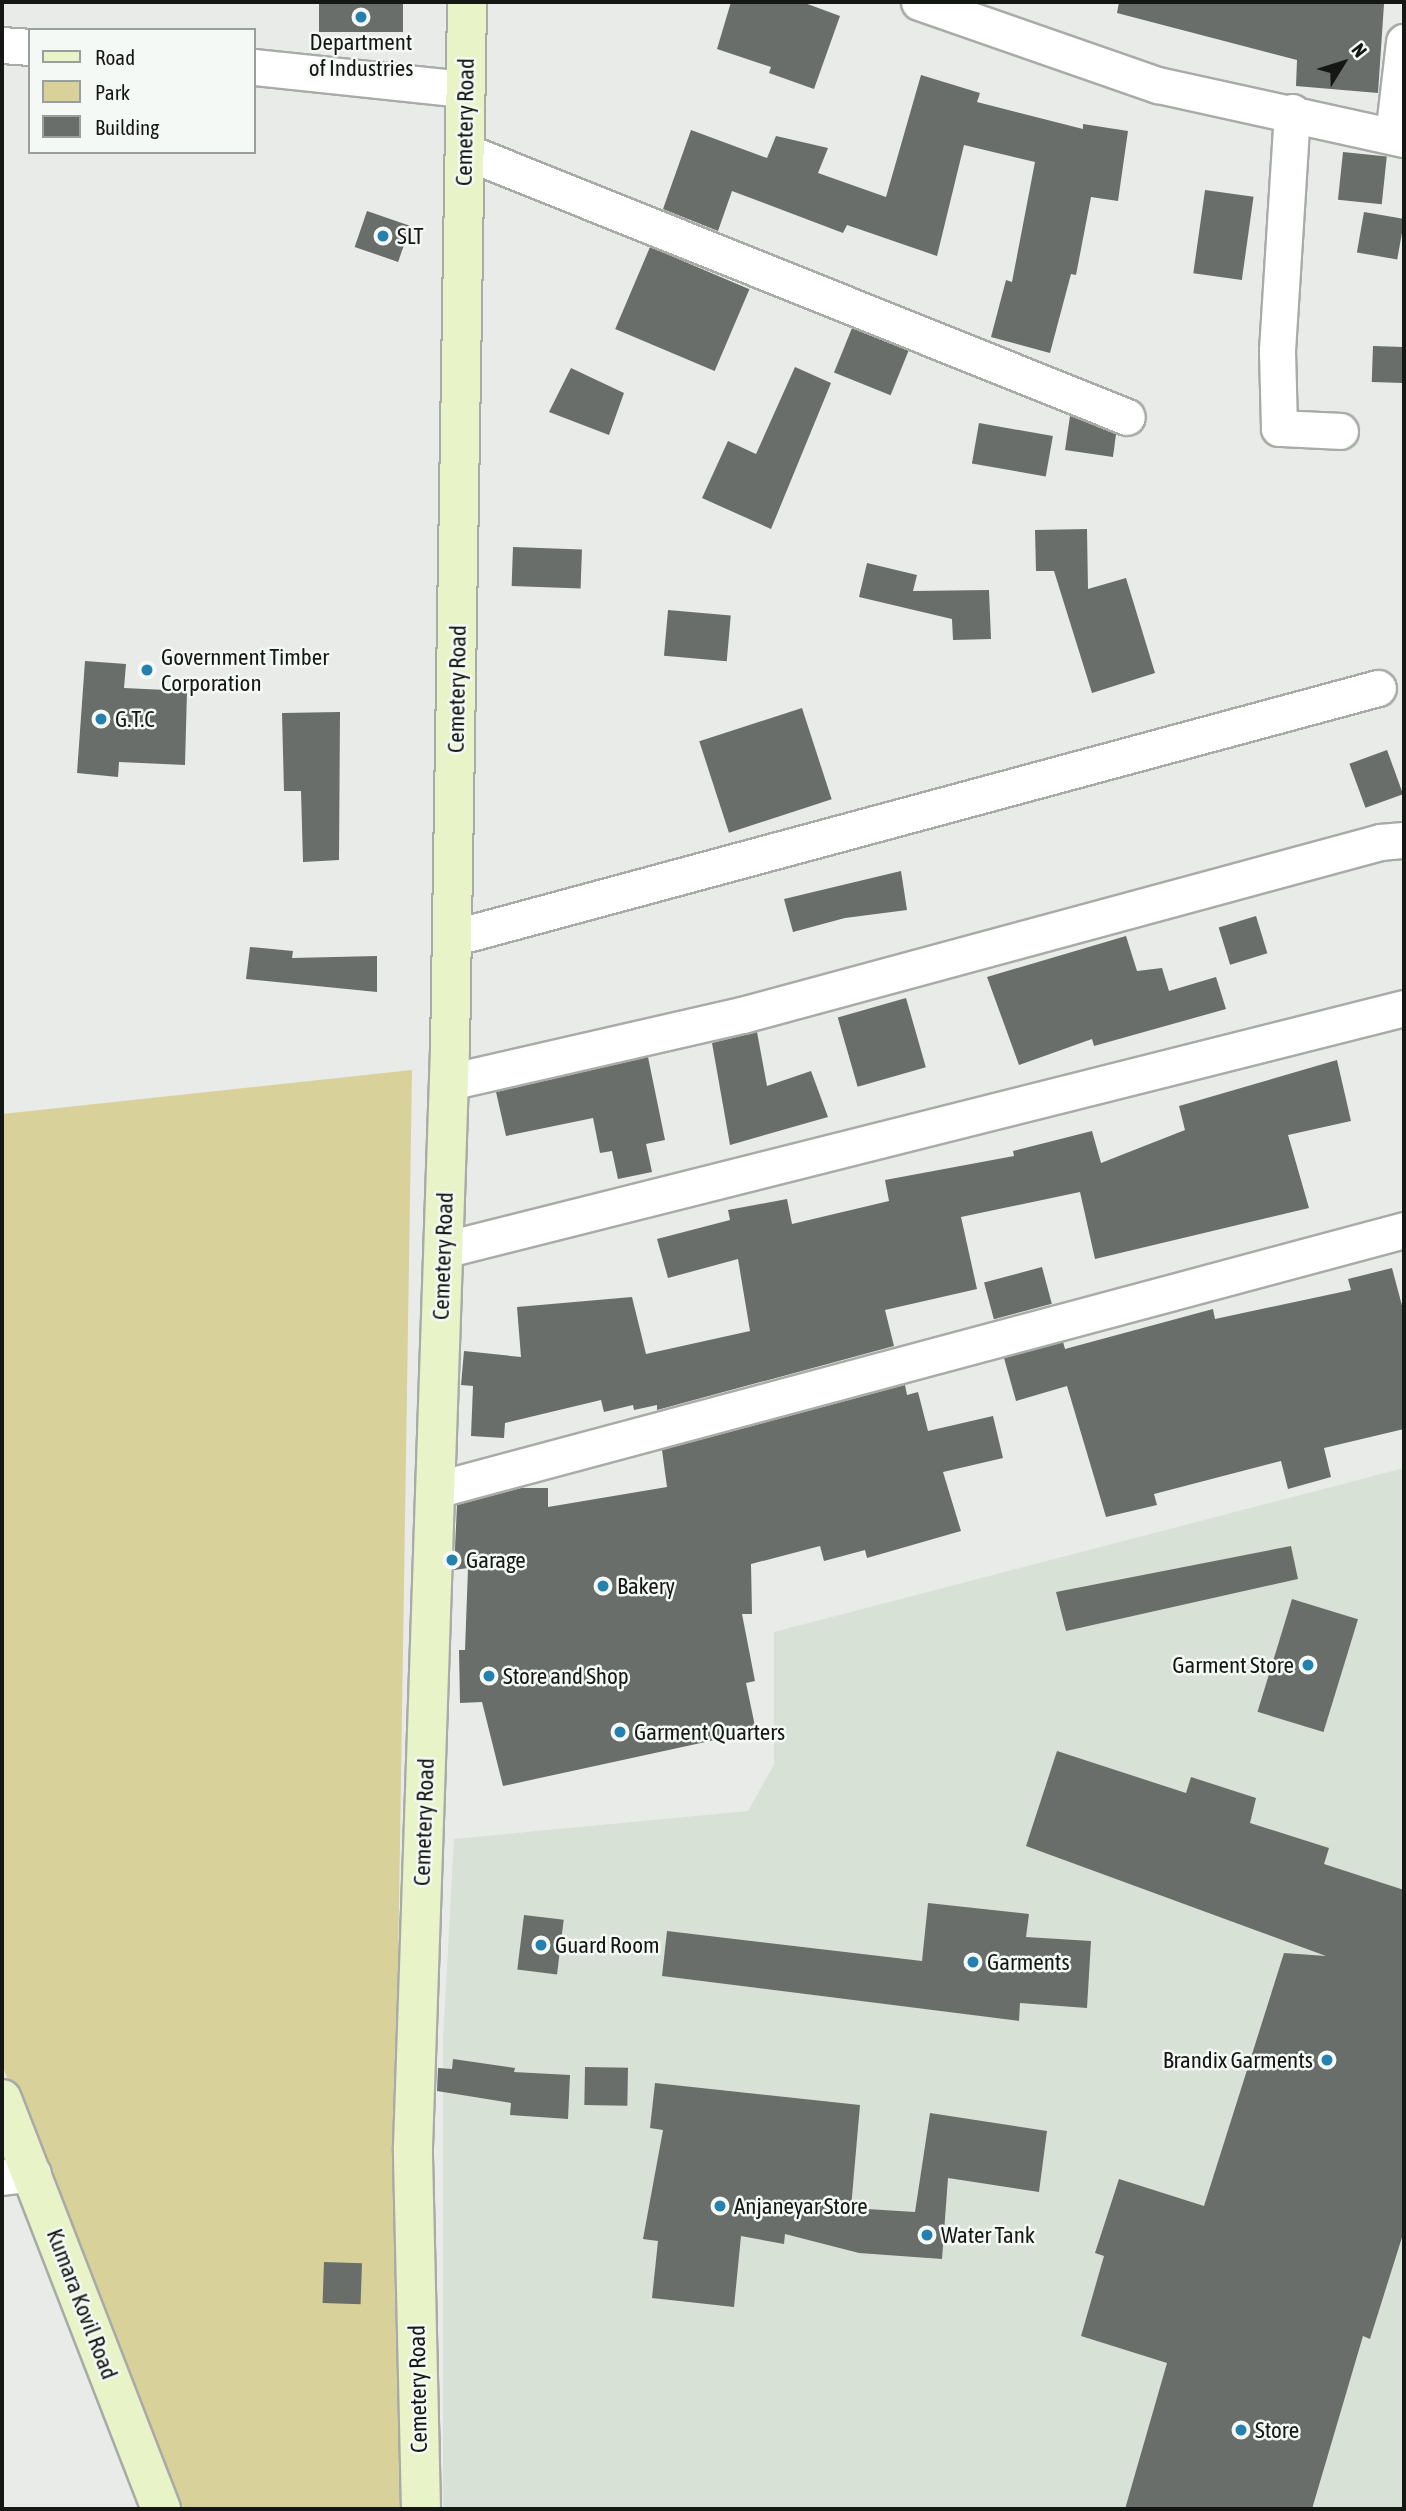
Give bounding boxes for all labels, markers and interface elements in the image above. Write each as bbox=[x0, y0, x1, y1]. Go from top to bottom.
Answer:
marker: Department of Industries bbox=[353, 9, 369, 25]
legend bbox=[28, 28, 256, 154]
place label: Department of Industries bbox=[309, 28, 413, 82]
north arrow bbox=[1308, 28, 1378, 98]
text: N bbox=[1347, 39, 1372, 61]
text: Road bbox=[95, 45, 135, 69]
street label: Cemetery Road bbox=[450, 58, 480, 186]
text: Park bbox=[95, 80, 130, 104]
text: Building bbox=[95, 115, 159, 139]
place label: SLT bbox=[397, 222, 424, 250]
marker: SLT bbox=[375, 228, 391, 244]
street label: Cemetery Road bbox=[442, 625, 472, 753]
place label: Government Timber Corporation bbox=[161, 643, 329, 697]
marker: Government Timber Corporation bbox=[139, 662, 155, 678]
place label: G.T.C bbox=[115, 705, 155, 733]
marker: G.T.C bbox=[93, 711, 109, 727]
street label: Cemetery Road bbox=[427, 1192, 459, 1320]
place label: Garage bbox=[466, 1546, 526, 1574]
marker: Garage bbox=[444, 1552, 460, 1568]
place label: Bakery bbox=[617, 1572, 675, 1600]
marker: Bakery bbox=[595, 1578, 611, 1594]
place label: Garment Store bbox=[1172, 1651, 1294, 1679]
marker: Garment Store bbox=[1300, 1657, 1316, 1673]
place label: Store and Shop bbox=[503, 1662, 629, 1690]
marker: Store and Shop bbox=[481, 1668, 497, 1684]
place label: Garment Quarters bbox=[634, 1718, 785, 1746]
marker: Garment Quarters bbox=[612, 1724, 628, 1740]
street label: Cemetery Road bbox=[408, 1758, 440, 1886]
place label: Guard Room bbox=[555, 1931, 660, 1959]
marker: Guard Room bbox=[533, 1937, 549, 1953]
place label: Garments bbox=[987, 1948, 1070, 1976]
marker: Garments bbox=[965, 1954, 981, 1970]
place label: Brandix Garments bbox=[1163, 2046, 1313, 2074]
marker: Brandix Garments bbox=[1319, 2052, 1335, 2068]
place label: Anjaneyar Store bbox=[734, 2192, 868, 2220]
marker: Anjaneyar Store bbox=[712, 2198, 728, 2214]
place label: Water Tank bbox=[941, 2221, 1035, 2249]
street label: Kumara Kovil Road bbox=[41, 2225, 123, 2383]
marker: Water Tank bbox=[919, 2227, 935, 2243]
street label: Cemetery Road bbox=[403, 2325, 433, 2453]
place label: Store bbox=[1255, 2416, 1299, 2444]
marker: Store bbox=[1233, 2422, 1249, 2438]

